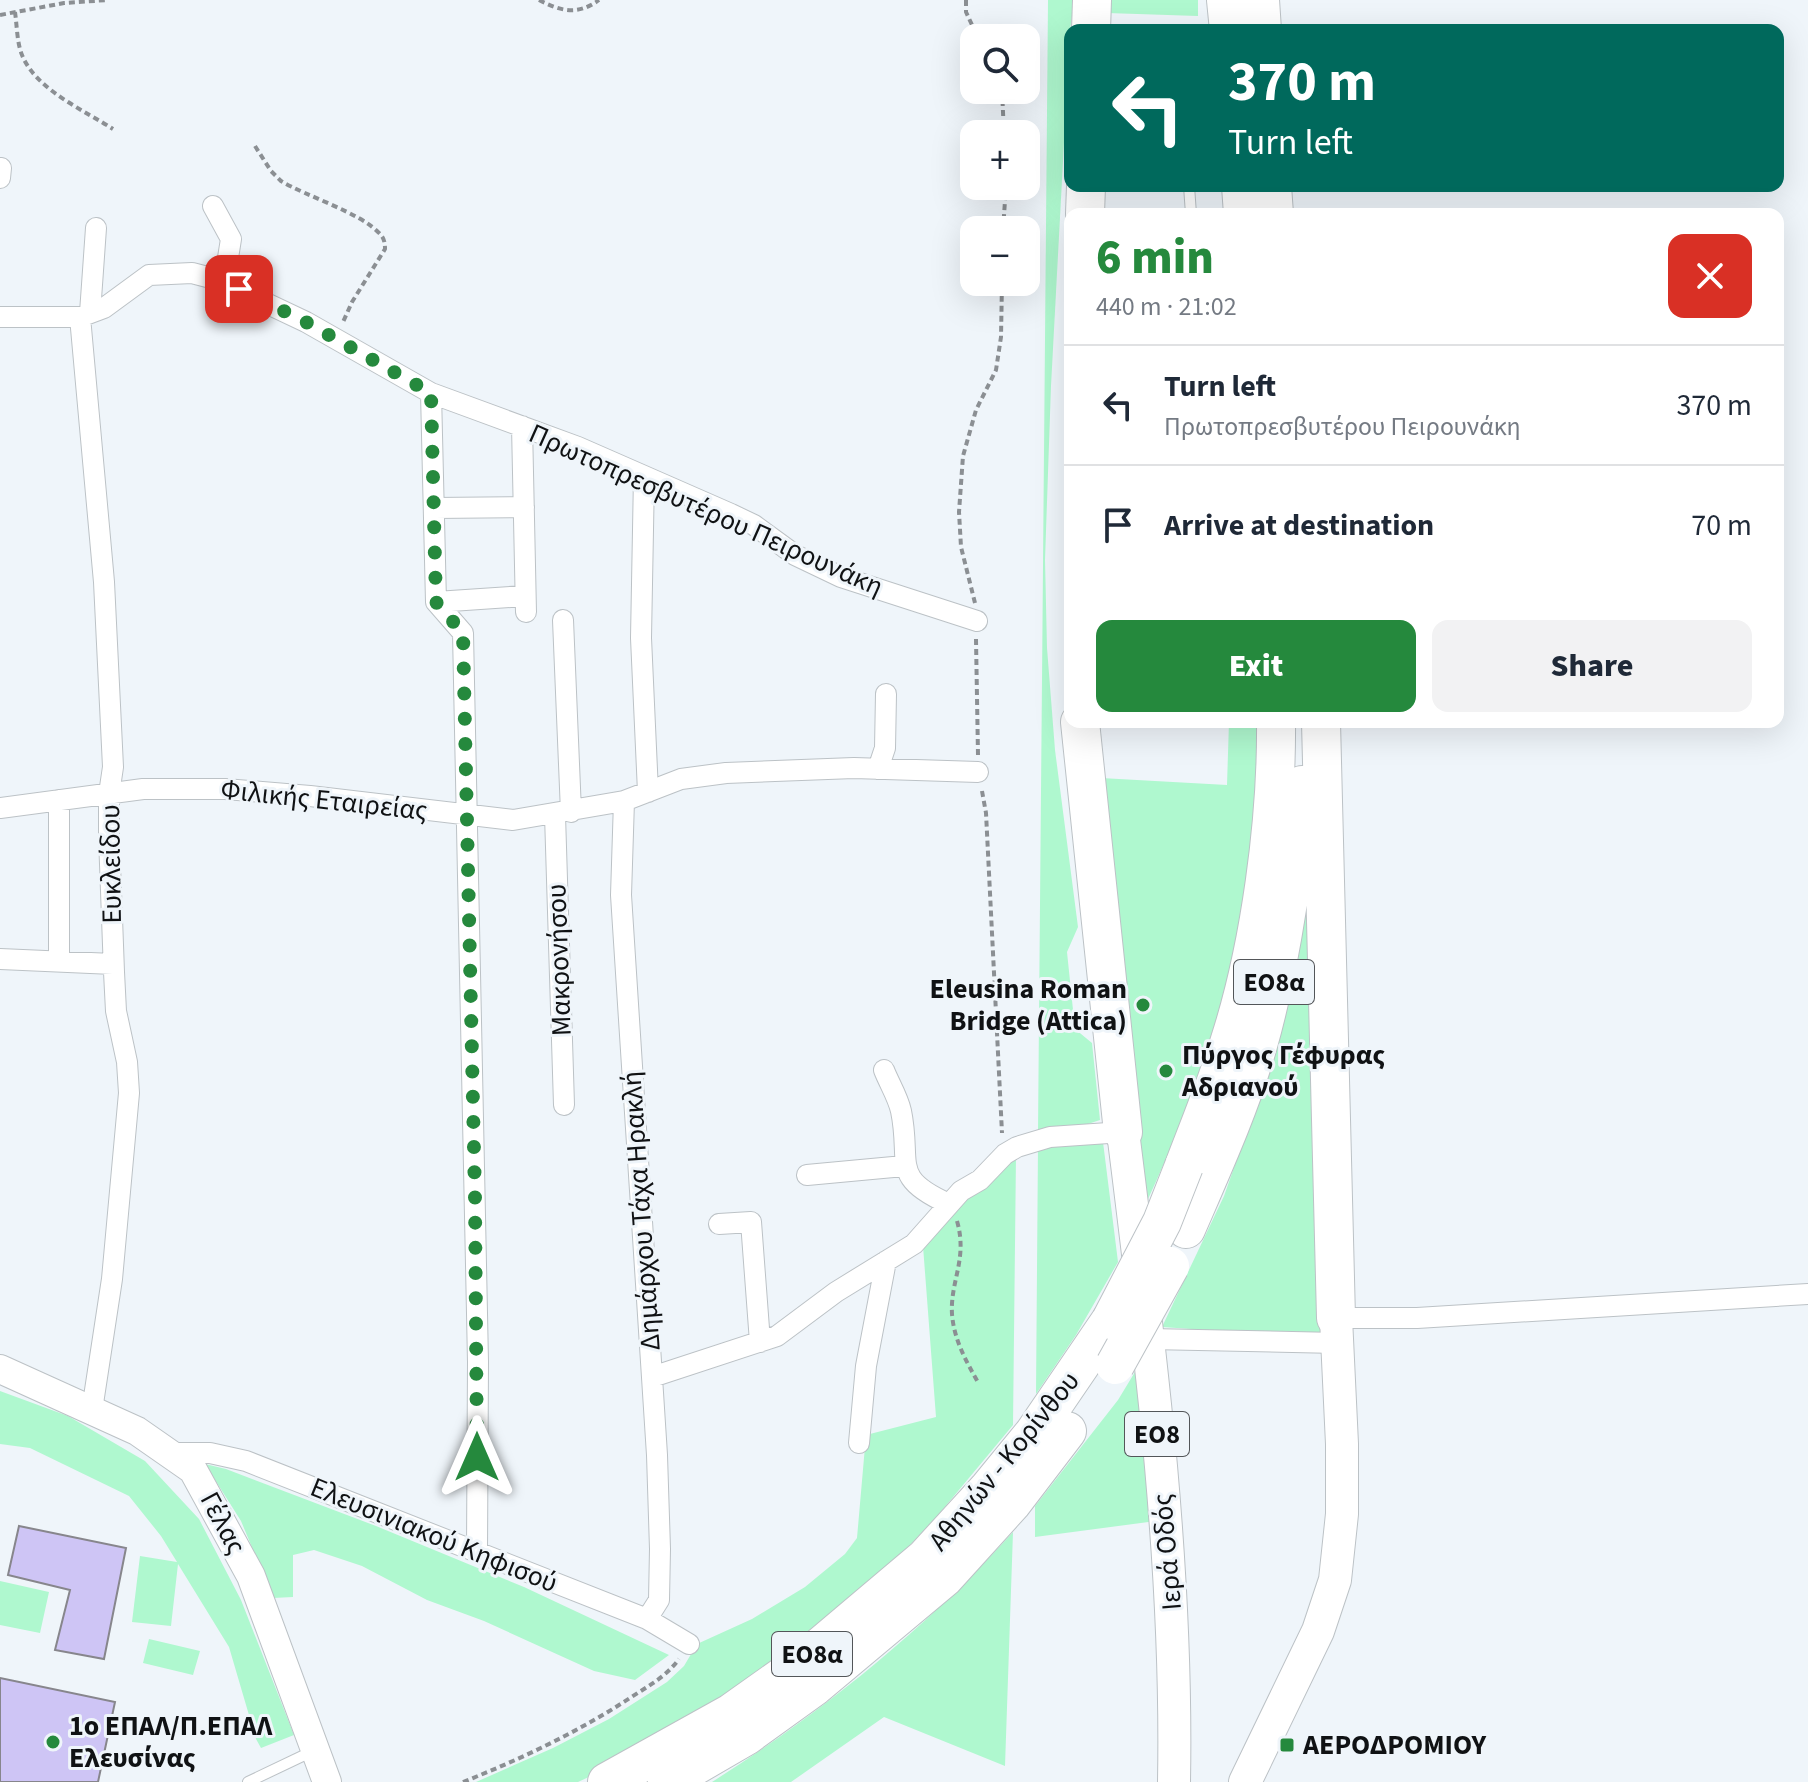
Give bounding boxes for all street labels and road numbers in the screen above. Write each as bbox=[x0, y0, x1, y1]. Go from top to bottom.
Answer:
street label: Πρωτοπρεσβυτέρου Πειρουνάκη bbox=[522, 414, 890, 606]
street label: Φιλικής Εταιρείας bbox=[219, 769, 429, 831]
street label: Ευκλείδου bbox=[90, 804, 132, 924]
street label: Μακρονήσου bbox=[536, 883, 582, 1037]
road number: ΕΟ8α bbox=[1234, 960, 1314, 1004]
street label: Δημάρχου Τάχα Ηρακλή bbox=[611, 1070, 671, 1352]
street label: Αθηνών - Κορίνθου bbox=[919, 1363, 1089, 1559]
road number: ΕΟ8 bbox=[1125, 1412, 1189, 1456]
street label: Ελευσινιακού Κηφισού bbox=[304, 1467, 564, 1603]
street label: Γέλας bbox=[190, 1485, 256, 1561]
street label: Ιερά Οδός bbox=[1142, 1492, 1192, 1612]
road number: ΕΟ8α bbox=[772, 1632, 852, 1676]

